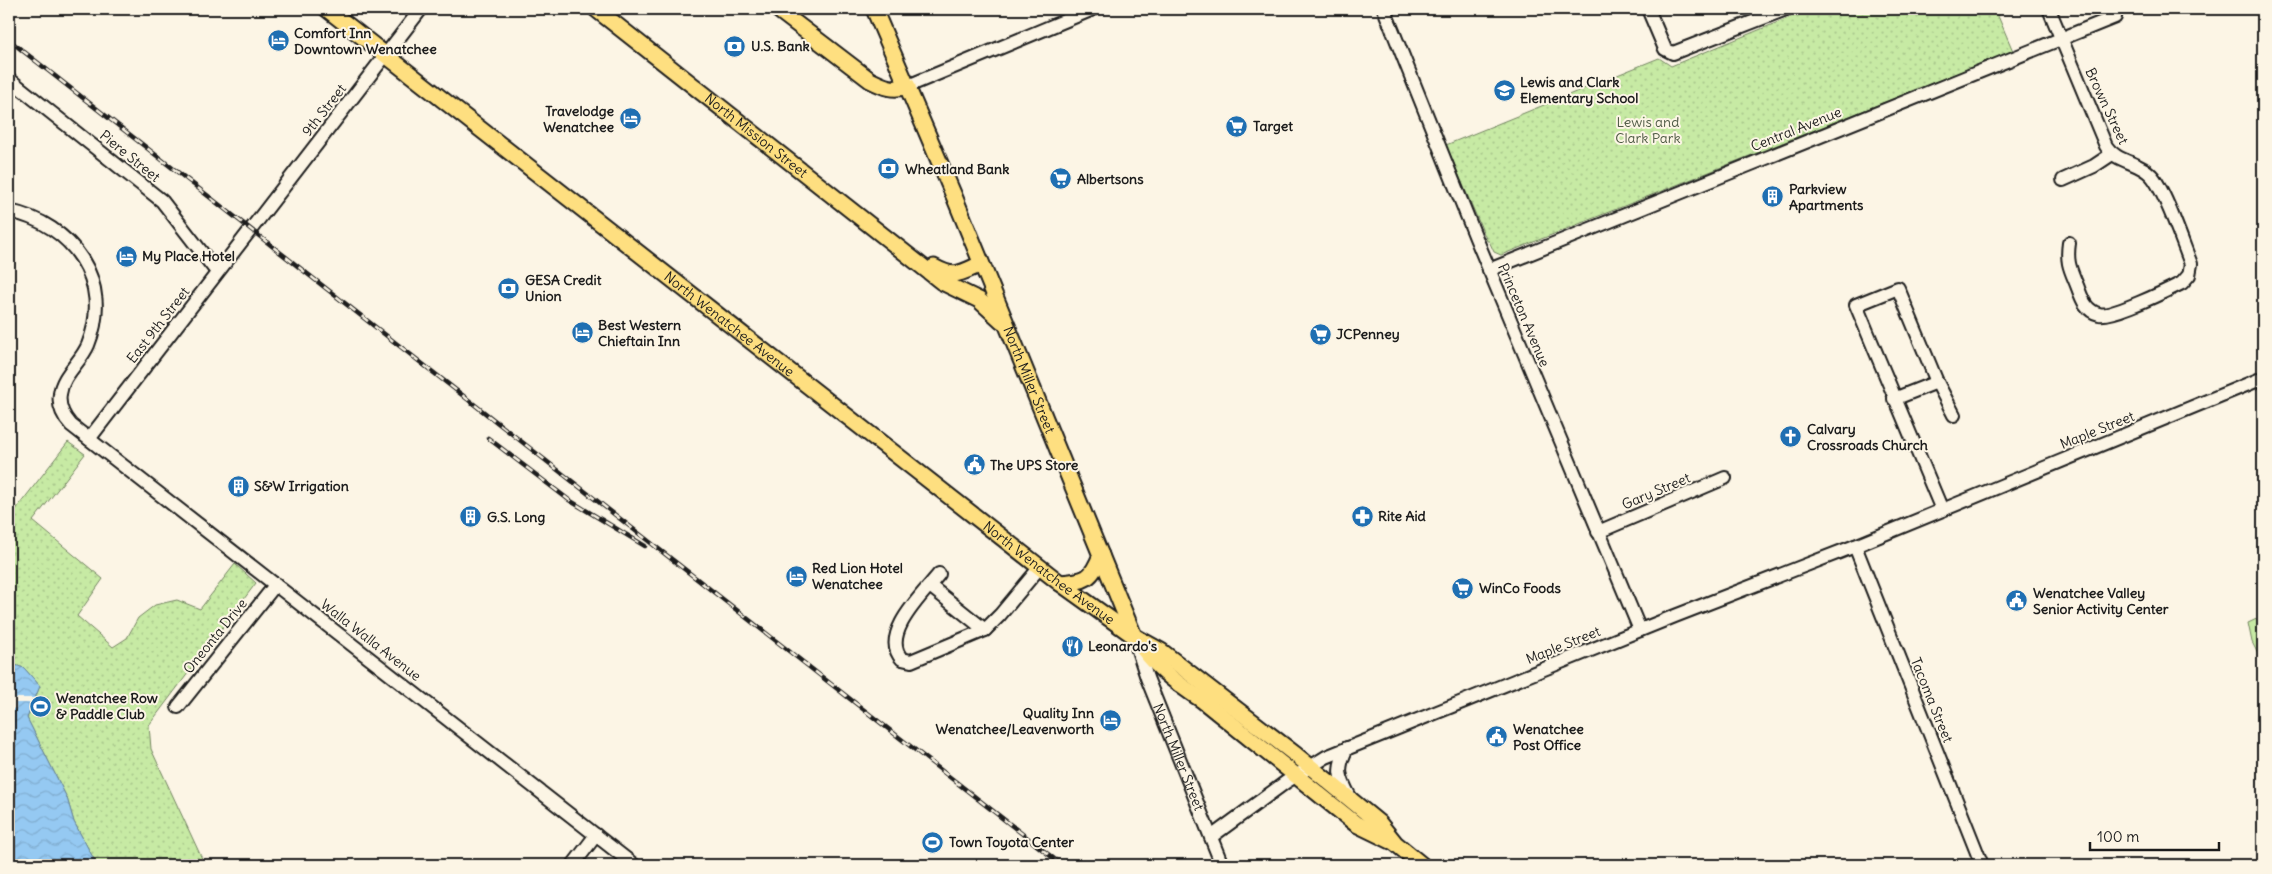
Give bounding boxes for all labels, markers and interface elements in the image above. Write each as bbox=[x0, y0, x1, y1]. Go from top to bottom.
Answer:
place label: Comfort Inn Downtown Wenatchee bbox=[294, 24, 437, 58]
hotel icon: Comfort Inn Downtown Wenatchee bbox=[266, 29, 290, 53]
bank icon: U.S. Bank bbox=[723, 34, 747, 58]
place label: U.S. Bank bbox=[751, 37, 810, 55]
street label: Brown Street bbox=[2081, 65, 2133, 147]
place label: Lewis and Clark Elementary School bbox=[1520, 73, 1638, 107]
school or university icon: Lewis and Clark Elementary School bbox=[1492, 78, 1516, 102]
street label: 9th Street bbox=[298, 80, 350, 140]
street label: North Mission Street bbox=[701, 89, 812, 182]
place label: Travelodge Wenatchee bbox=[543, 102, 614, 136]
street label: Central Avenue bbox=[1748, 103, 1844, 155]
hotel icon: Travelodge Wenatchee bbox=[618, 107, 642, 131]
park label: Lewis and Clark Park bbox=[1615, 113, 1681, 147]
supermarket icon: Target bbox=[1225, 114, 1249, 138]
place label: Target bbox=[1253, 117, 1293, 135]
street label: Piere Street bbox=[96, 126, 164, 186]
bank icon: Wheatland Bank bbox=[877, 157, 901, 181]
place label: Wheatland Bank bbox=[905, 160, 1009, 178]
supermarket icon: Albertsons bbox=[1049, 167, 1073, 191]
place label: Albertsons bbox=[1077, 170, 1144, 188]
place label: Parkview Apartments bbox=[1789, 180, 1864, 214]
building icon: Parkview Apartments bbox=[1761, 185, 1785, 209]
hotel icon: My Place Hotel bbox=[114, 244, 138, 268]
place label: My Place Hotel bbox=[142, 247, 235, 265]
street label: Princeton Avenue bbox=[1494, 261, 1554, 369]
street label: North Wenatchee Avenue bbox=[661, 267, 798, 381]
place label: GESA Credit Union bbox=[525, 271, 602, 305]
bank icon: GESA Credit Union bbox=[497, 276, 521, 300]
street label: East 9th Street bbox=[123, 283, 194, 367]
place label: Best Western Chieftain Inn bbox=[598, 316, 681, 350]
hotel icon: Best Western Chieftain Inn bbox=[570, 321, 594, 345]
supermarket icon: JCPenney bbox=[1308, 322, 1332, 346]
street label: North Miller Street bbox=[999, 324, 1059, 436]
place label: JCPenney bbox=[1336, 325, 1400, 343]
street label: Maple Street bbox=[2057, 407, 2137, 453]
place label: Calvary Crossroads Church bbox=[1807, 420, 1928, 454]
church icon: Calvary Crossroads Church bbox=[1779, 425, 1803, 449]
public building icon: The UPS Store bbox=[962, 453, 986, 477]
place label: The UPS Store bbox=[990, 456, 1079, 474]
street label: Gary Street bbox=[1619, 468, 1693, 513]
building icon: S&W Irrigation bbox=[226, 474, 250, 498]
place label: S&W Irrigation bbox=[254, 477, 349, 495]
pharmacy icon: Rite Aid bbox=[1350, 504, 1374, 528]
building icon: G.S. Long bbox=[459, 505, 483, 529]
place label: Rite Aid bbox=[1378, 507, 1427, 525]
place label: G.S. Long bbox=[487, 508, 545, 526]
street label: North Wenatchee Avenue bbox=[979, 517, 1118, 628]
place label: Red Lion Hotel Wenatchee bbox=[812, 559, 903, 593]
hotel icon: Red Lion Hotel Wenatchee bbox=[784, 564, 808, 588]
supermarket icon: WinCo Foods bbox=[1451, 576, 1475, 600]
place label: WinCo Foods bbox=[1479, 579, 1561, 597]
place label: Wenatchee Valley Senior Activity Center bbox=[2033, 584, 2169, 618]
public building icon: Wenatchee Valley Senior Activity Center bbox=[2005, 589, 2029, 613]
street label: Oneonta Drive bbox=[179, 595, 251, 677]
street label: Walla Walla Avenue bbox=[317, 595, 425, 685]
street label: Maple Street bbox=[1523, 622, 1603, 668]
restaurant icon: Leonardo's bbox=[1060, 634, 1084, 658]
place label: Leonardo's bbox=[1088, 637, 1158, 655]
street label: Tacoma Street bbox=[1907, 655, 1957, 745]
place label: Wenatchee Row & Paddle Club bbox=[56, 689, 158, 723]
sports icon: Wenatchee Row & Paddle Club bbox=[28, 694, 52, 718]
street label: North Miller Street bbox=[1149, 701, 1208, 814]
place label: Quality Inn Wenatchee/Leavenworth bbox=[936, 704, 1094, 738]
hotel icon: Quality Inn Wenatchee/Leavenworth bbox=[1098, 709, 1122, 733]
place label: Wenatchee Post Office bbox=[1513, 720, 1584, 754]
public building icon: Wenatchee Post Office bbox=[1485, 725, 1509, 749]
scale bar bbox=[2090, 819, 2218, 851]
text: 100 m bbox=[2097, 827, 2139, 846]
sports icon: Town Toyota Center bbox=[921, 830, 945, 854]
place label: Town Toyota Center bbox=[949, 833, 1074, 851]

